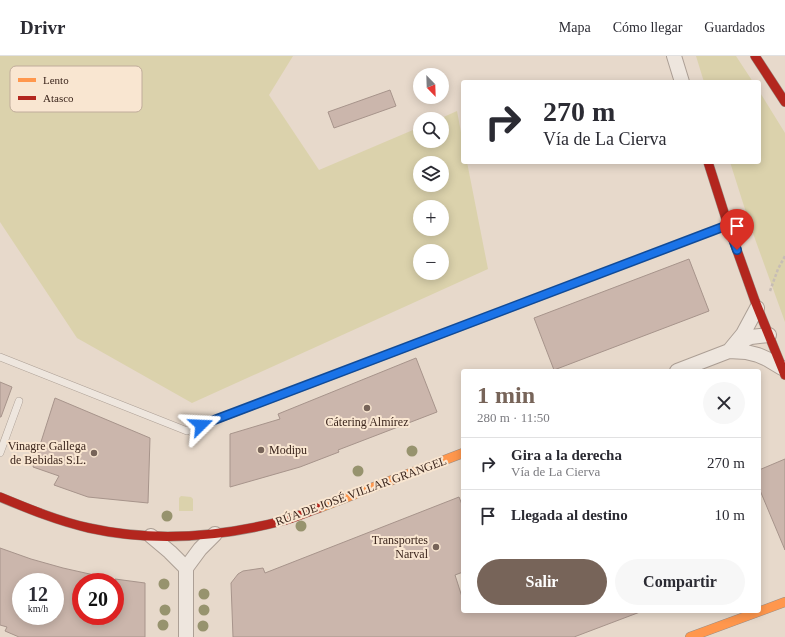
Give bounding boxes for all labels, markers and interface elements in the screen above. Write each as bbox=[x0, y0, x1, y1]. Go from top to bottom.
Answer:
text: Drivr bbox=[20, 17, 65, 38]
text: Mapa bbox=[559, 20, 591, 35]
text: Cómo llegar bbox=[613, 20, 682, 35]
text: Guardados bbox=[704, 20, 765, 35]
legend bbox=[10, 66, 142, 112]
north arrow bbox=[413, 68, 449, 104]
map controls bbox=[413, 68, 449, 280]
text: Lento bbox=[43, 74, 69, 86]
text: Atasco bbox=[43, 92, 74, 104]
icon: right bbox=[477, 96, 529, 148]
text: 270 m bbox=[543, 96, 615, 127]
button: search bbox=[413, 112, 449, 148]
text: Vía de La Cierva bbox=[543, 129, 666, 149]
button: layers bbox=[413, 156, 449, 192]
button: + bbox=[413, 200, 449, 236]
pin bbox=[720, 209, 754, 250]
icon: arrive bbox=[726, 215, 748, 237]
button: − bbox=[413, 244, 449, 280]
text: 1 min bbox=[477, 382, 535, 408]
button: close bbox=[703, 382, 745, 424]
marker: Cátering Almírez bbox=[362, 403, 372, 413]
position arrow bbox=[180, 404, 222, 446]
text: 280 m · 11:50 bbox=[477, 410, 550, 425]
place label: Cátering Almírez bbox=[326, 415, 408, 429]
place label: Vinagre Gallega de Bebidas S.L. bbox=[8, 439, 87, 467]
place label: Modipu bbox=[269, 443, 307, 457]
marker: Modipu bbox=[256, 445, 266, 455]
text: Gira a la derecha bbox=[511, 447, 622, 463]
marker: Vinagre Gallega de Bebidas S.L. bbox=[89, 448, 99, 458]
street label: RÚA DE JOSÉ VILLAR GRANGEL bbox=[274, 453, 448, 529]
icon: right bbox=[477, 453, 499, 475]
text: 270 m bbox=[707, 455, 745, 471]
text: Vía de La Cierva bbox=[511, 464, 600, 479]
icon: arrive bbox=[477, 505, 499, 527]
text: Llegada al destino bbox=[511, 507, 628, 523]
text: 10 m bbox=[715, 507, 745, 523]
place label: Transportes Narval bbox=[372, 533, 429, 561]
marker: Transportes Narval bbox=[431, 542, 441, 552]
button: Salir bbox=[477, 559, 607, 605]
button: Compartir bbox=[615, 559, 745, 605]
speed limit sign: 20 bbox=[72, 573, 124, 625]
text: 12 bbox=[28, 583, 48, 605]
text: km/h bbox=[28, 603, 48, 614]

